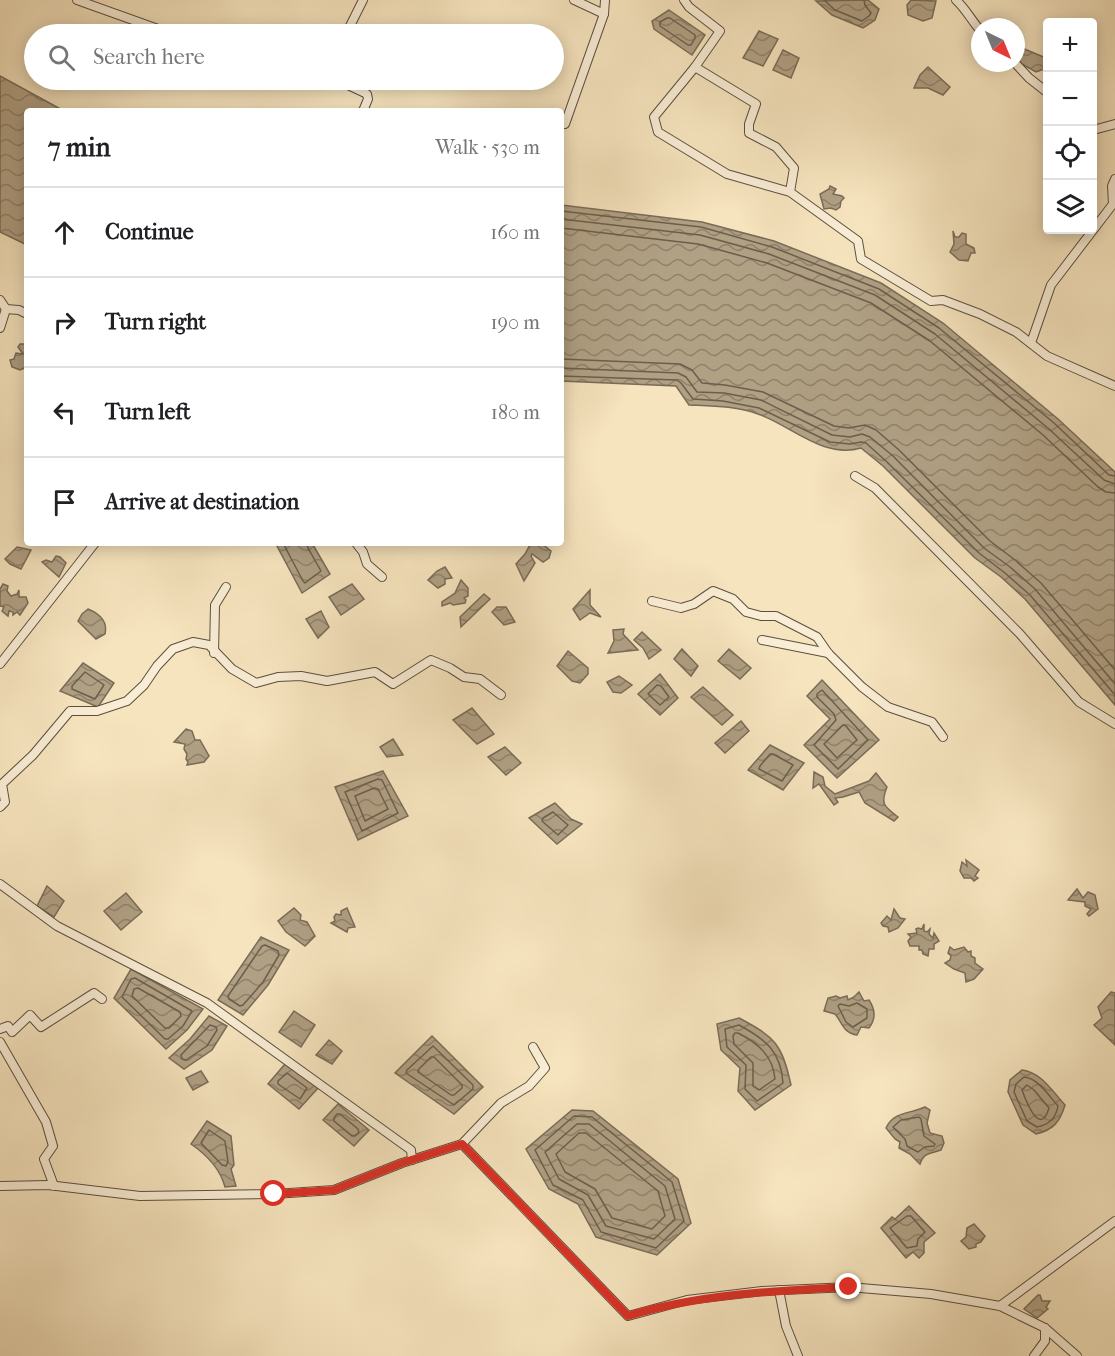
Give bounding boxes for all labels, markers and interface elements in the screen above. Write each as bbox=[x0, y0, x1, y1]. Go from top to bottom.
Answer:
north arrow bbox=[971, 18, 1025, 72]
map controls bbox=[1043, 18, 1097, 234]
button: + bbox=[1043, 18, 1097, 72]
search box bbox=[24, 24, 564, 90]
icon: search bbox=[45, 41, 78, 74]
text: Search here bbox=[93, 44, 205, 70]
button: − bbox=[1043, 72, 1097, 126]
button: locate bbox=[1043, 126, 1097, 180]
text: 7 min bbox=[48, 132, 111, 163]
text: Walk · 530 m bbox=[435, 136, 540, 159]
button: layers bbox=[1043, 180, 1097, 234]
icon: ahead bbox=[48, 216, 81, 249]
text: Continue bbox=[105, 219, 194, 245]
text: 160 m bbox=[490, 221, 540, 244]
icon: right bbox=[48, 306, 81, 339]
text: Turn right bbox=[105, 309, 206, 335]
text: 190 m bbox=[490, 311, 540, 334]
icon: left bbox=[48, 396, 81, 429]
text: Turn left bbox=[105, 399, 191, 425]
text: 180 m bbox=[491, 401, 540, 424]
icon: arrive bbox=[48, 486, 81, 519]
text: Arrive at destination bbox=[105, 489, 299, 515]
route start bbox=[260, 1180, 286, 1206]
route end bbox=[835, 1273, 861, 1299]

